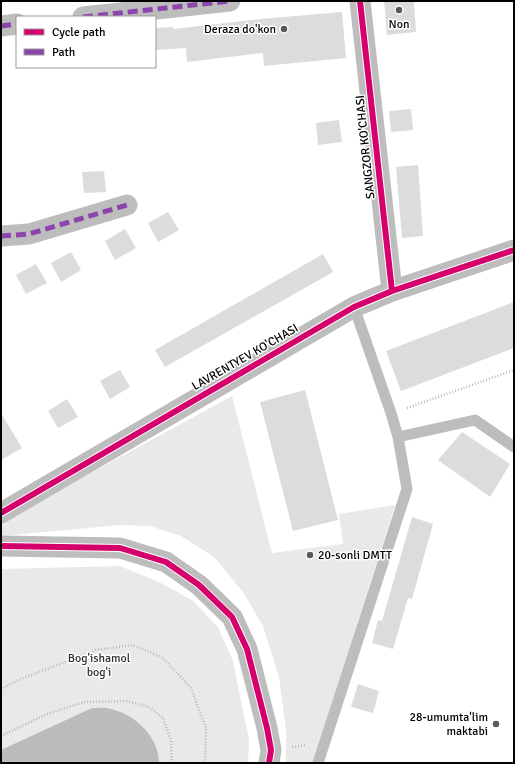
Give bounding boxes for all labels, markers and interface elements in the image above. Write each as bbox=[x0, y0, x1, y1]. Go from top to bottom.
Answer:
marker: Non bbox=[394, 5, 404, 15]
legend bbox=[16, 16, 156, 68]
place label: Non bbox=[389, 17, 409, 32]
place label: Deraza do'kon bbox=[204, 22, 276, 37]
marker: Deraza do'kon bbox=[279, 24, 289, 34]
text: Cycle path bbox=[52, 25, 105, 40]
text: Path bbox=[52, 45, 75, 60]
street label: SANGZOR KO'CHASI bbox=[353, 94, 378, 200]
street label: LAVRENTYEV KO'CHASI bbox=[189, 321, 301, 394]
place label: 20-sonli DMTT bbox=[318, 548, 392, 563]
marker: 20-sonli DMTT bbox=[305, 550, 315, 560]
park label: Bog'ishamol bog'i bbox=[68, 651, 131, 680]
place label: 28-umumta'lim maktabi bbox=[410, 710, 488, 739]
marker: 28-umumta'lim maktabi bbox=[491, 719, 501, 729]

